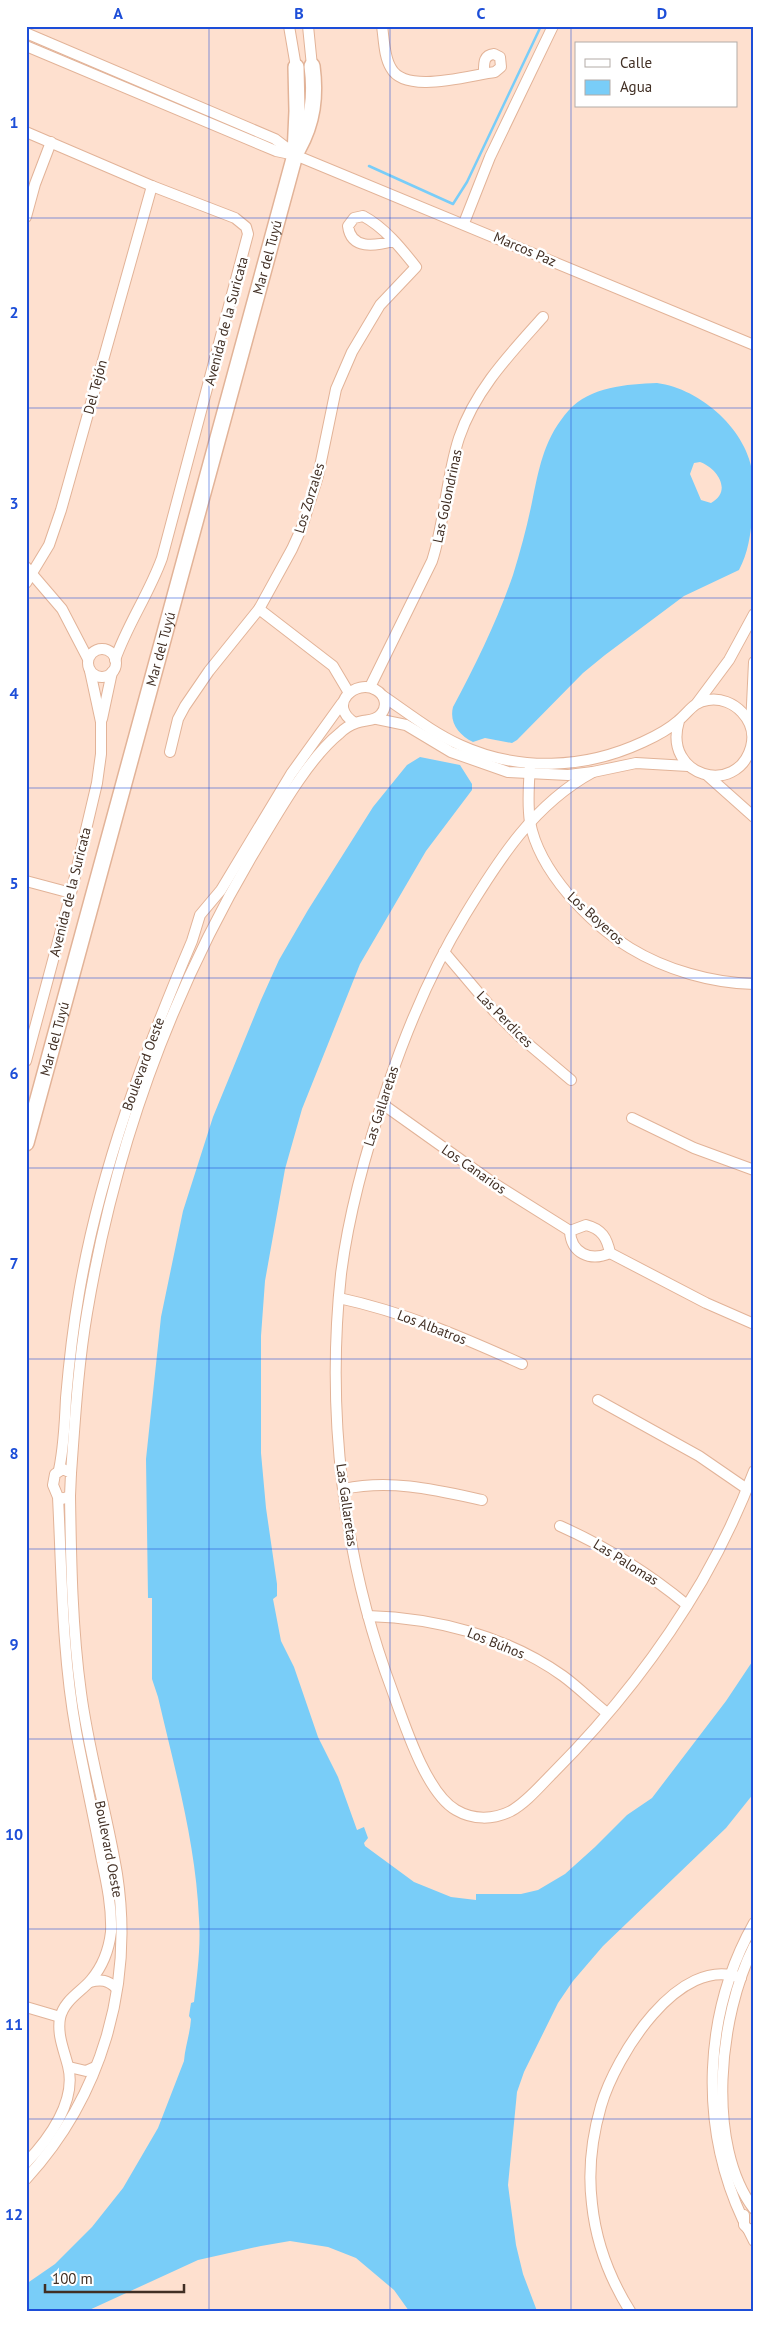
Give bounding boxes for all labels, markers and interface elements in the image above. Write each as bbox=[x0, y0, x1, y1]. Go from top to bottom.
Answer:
text: A bbox=[113, 3, 123, 23]
text: B bbox=[294, 3, 304, 23]
text: C bbox=[477, 3, 486, 23]
text: D bbox=[657, 3, 667, 23]
legend bbox=[575, 42, 738, 108]
text: Calle bbox=[620, 53, 652, 72]
text: Agua bbox=[620, 77, 652, 96]
text: 1 bbox=[9, 112, 19, 132]
street label: Mar del Tuyú bbox=[248, 218, 286, 297]
street label: Marcos Paz bbox=[491, 228, 559, 270]
street label: Avenida de la Suricata bbox=[200, 255, 252, 387]
text: 2 bbox=[9, 302, 19, 322]
street label: Del Tejón bbox=[79, 358, 111, 416]
street label: Las Golondrinas bbox=[428, 447, 466, 545]
street label: Los Zorzales bbox=[290, 460, 328, 535]
text: 3 bbox=[9, 493, 19, 513]
street label: Mar del Tuyú bbox=[142, 610, 179, 688]
text: 4 bbox=[9, 683, 19, 703]
street label: Avenida de la Suricata bbox=[45, 825, 95, 959]
text: 5 bbox=[9, 873, 19, 893]
street label: Los Boyeros bbox=[564, 888, 628, 948]
street label: Las Perdices bbox=[473, 987, 537, 1051]
street label: Mar del Tuyú bbox=[36, 999, 73, 1078]
street label: Boulevard Oeste bbox=[118, 1015, 168, 1113]
text: 6 bbox=[9, 1063, 19, 1083]
street label: Las Gallaretas bbox=[360, 1063, 403, 1149]
street label: Los Canarios bbox=[438, 1140, 510, 1198]
text: 7 bbox=[9, 1253, 19, 1273]
street label: Los Albatros bbox=[395, 1306, 469, 1348]
text: 8 bbox=[9, 1443, 19, 1463]
street label: Las Gallaretas bbox=[332, 1462, 362, 1548]
street label: Las Palomas bbox=[590, 1535, 662, 1589]
street label: Los Búhos bbox=[465, 1623, 527, 1663]
text: 9 bbox=[9, 1634, 19, 1654]
street label: Boulevard Oeste bbox=[91, 1799, 127, 1899]
text: 10 bbox=[5, 1824, 23, 1844]
text: 11 bbox=[5, 2014, 23, 2034]
text: 12 bbox=[5, 2204, 23, 2224]
scale bar bbox=[45, 2262, 184, 2294]
text: 100 m bbox=[52, 2269, 93, 2288]

